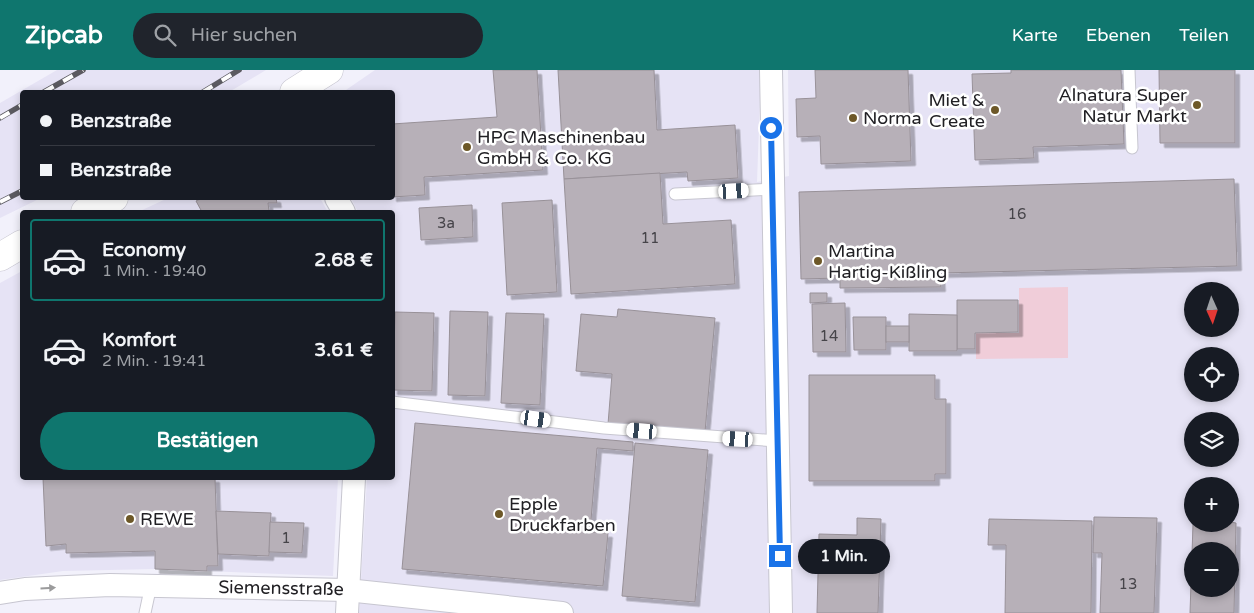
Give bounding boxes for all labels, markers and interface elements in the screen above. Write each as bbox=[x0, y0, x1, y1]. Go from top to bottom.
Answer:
search box bbox=[133, 13, 483, 58]
text: Zipcab bbox=[25, 21, 103, 50]
icon: search bbox=[151, 21, 179, 49]
text: Hier suchen bbox=[191, 24, 297, 46]
text: Karte bbox=[1012, 24, 1058, 46]
text: Ebenen bbox=[1086, 24, 1151, 46]
text: Teilen bbox=[1179, 24, 1229, 46]
place label: Alnatura Super Natur Markt bbox=[1058, 84, 1187, 127]
place label: Miet & Create bbox=[928, 89, 985, 132]
marker: Alnatura Super Natur Markt bbox=[1191, 99, 1203, 111]
marker: Miet & Create bbox=[989, 104, 1001, 116]
place label: Norma bbox=[863, 107, 922, 129]
text: Benzstraße bbox=[70, 110, 171, 132]
marker: Norma bbox=[847, 112, 859, 124]
route start bbox=[760, 117, 782, 139]
place label: HPC Maschinenbau GmbH & Co. KG bbox=[477, 126, 646, 169]
marker: HPC Maschinenbau GmbH & Co. KG bbox=[461, 141, 473, 153]
text: Benzstraße bbox=[70, 159, 171, 181]
car bbox=[718, 183, 749, 199]
house number: 16 bbox=[1008, 205, 1026, 223]
house number: 3a bbox=[437, 214, 455, 232]
house number: 11 bbox=[641, 229, 659, 247]
icon: car bbox=[42, 238, 87, 283]
text: Economy bbox=[102, 239, 186, 261]
place label: Martina Hartig-Kißling bbox=[828, 240, 947, 283]
text: 2.68 € bbox=[314, 249, 373, 271]
marker: Martina Hartig-Kißling bbox=[812, 255, 824, 267]
text: 1 Min. · 19:40 bbox=[102, 261, 206, 281]
north arrow bbox=[1184, 282, 1239, 338]
map controls bbox=[1184, 282, 1239, 597]
house number: 14 bbox=[820, 327, 838, 345]
icon: car bbox=[42, 328, 87, 373]
text: Komfort bbox=[102, 329, 176, 351]
text: 3.61 € bbox=[314, 339, 373, 361]
button: locate bbox=[1184, 347, 1239, 402]
text: 2 Min. · 19:41 bbox=[102, 351, 206, 371]
car bbox=[520, 409, 551, 429]
button: Bestätigen bbox=[40, 412, 375, 470]
button: layers bbox=[1184, 412, 1239, 467]
car bbox=[626, 422, 657, 440]
car bbox=[722, 431, 753, 447]
button: + bbox=[1184, 477, 1239, 532]
place label: Epple Druckfarben bbox=[509, 493, 616, 536]
place label: REWE bbox=[140, 508, 194, 530]
marker: Epple Druckfarben bbox=[493, 508, 505, 520]
marker: REWE bbox=[124, 513, 136, 525]
house number: 1 bbox=[281, 529, 291, 547]
callout: 1 Min. bbox=[798, 538, 890, 574]
button: − bbox=[1184, 542, 1239, 597]
route end bbox=[769, 545, 791, 567]
text: 1 Min. bbox=[820, 546, 868, 566]
house number: 13 bbox=[1119, 575, 1137, 593]
street label: Siemensstraße bbox=[218, 576, 344, 600]
one-way arrow bbox=[41, 584, 57, 592]

